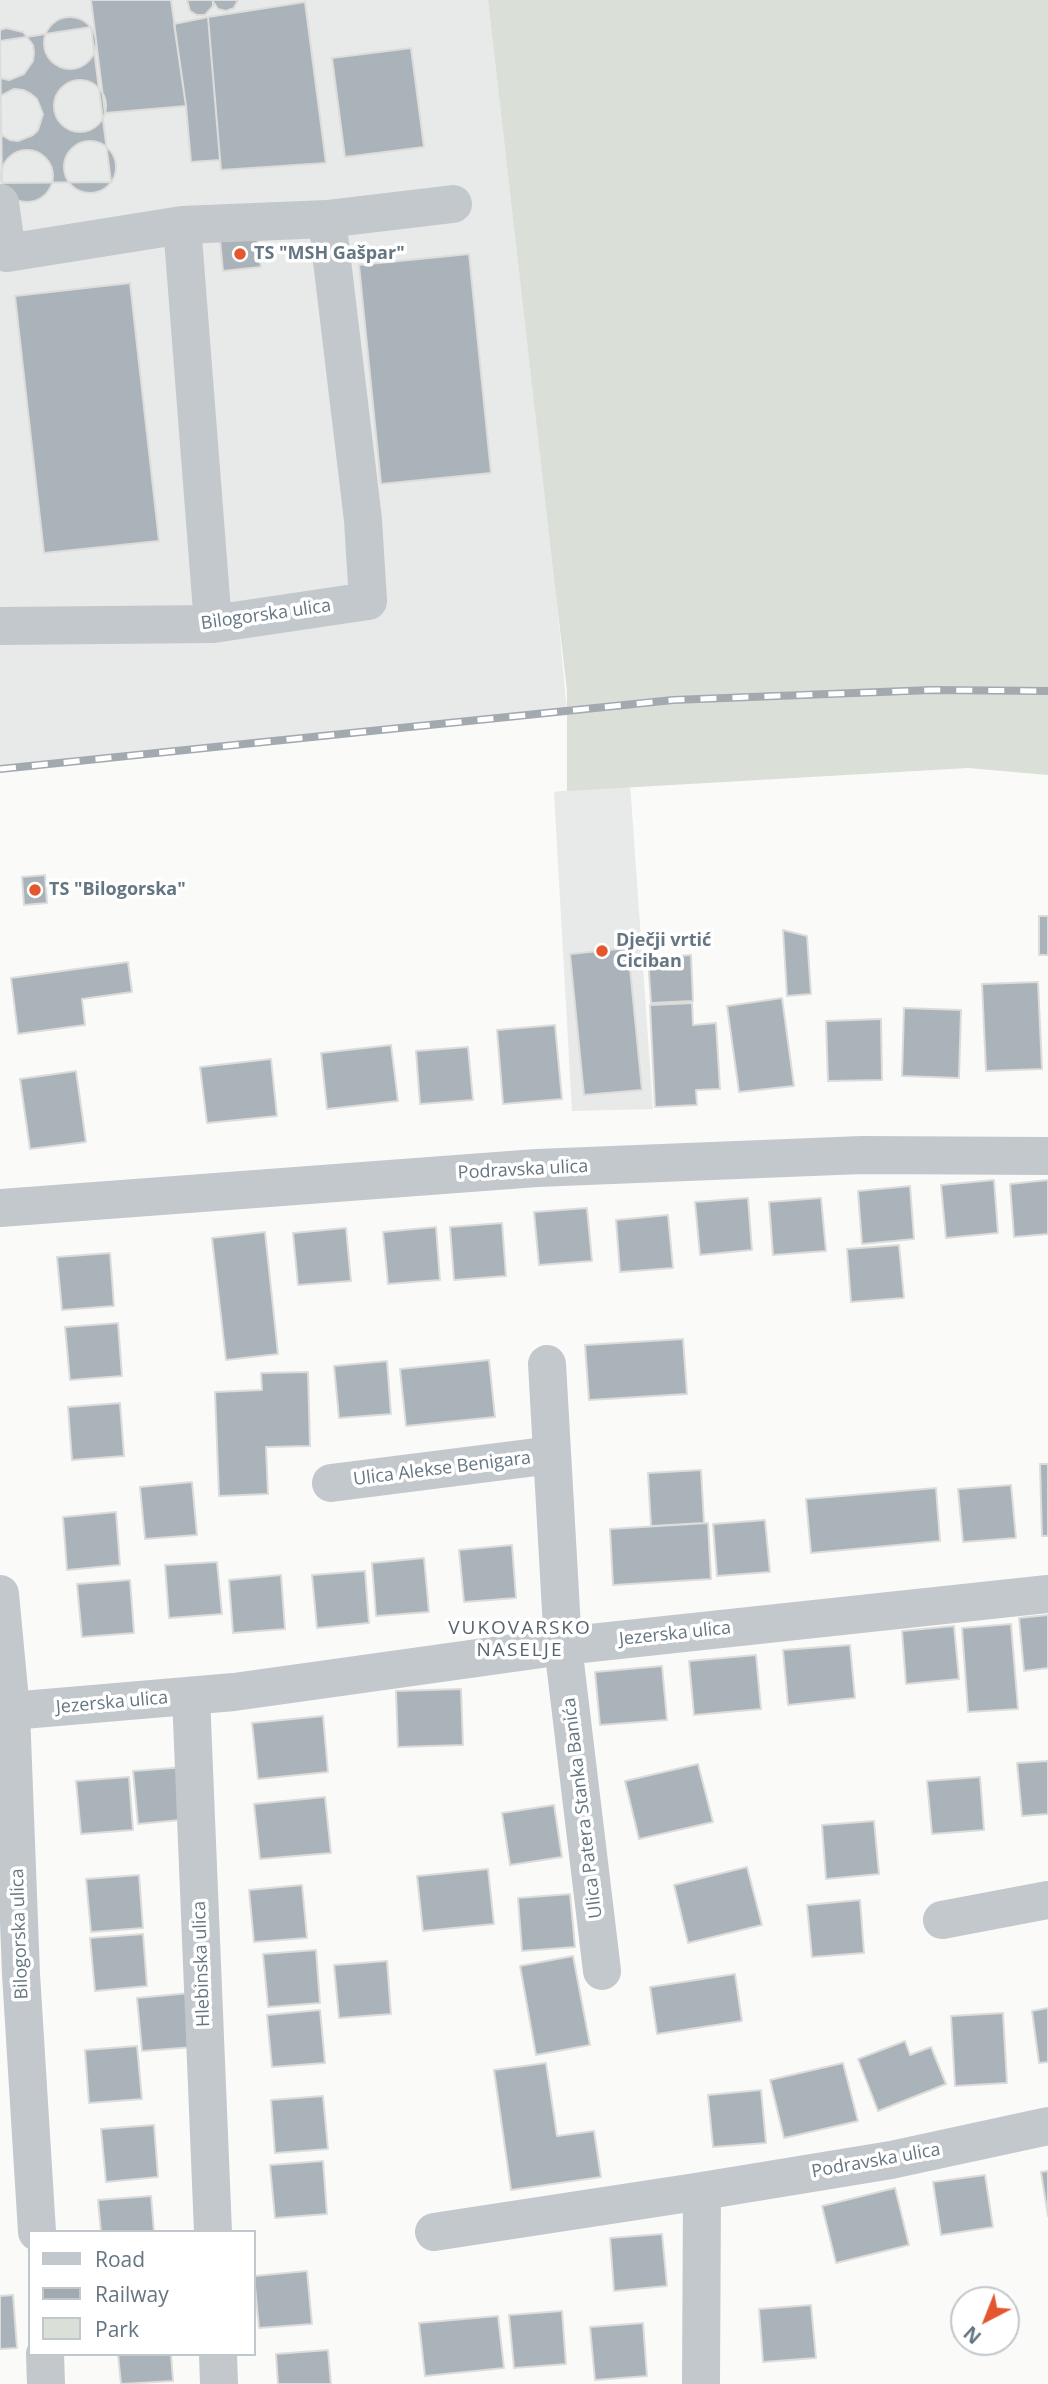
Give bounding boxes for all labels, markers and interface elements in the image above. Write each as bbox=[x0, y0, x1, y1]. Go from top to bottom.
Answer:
place label: TS "MSH Gašpar" bbox=[254, 243, 405, 265]
marker: TS "MSH Gašpar" bbox=[232, 246, 248, 262]
street label: Bilogorska ulica bbox=[200, 595, 332, 635]
place label: TS "Bilogorska" bbox=[49, 879, 186, 901]
marker: TS "Bilogorska" bbox=[27, 882, 43, 898]
place label: Dječji vrtić Ciciban bbox=[616, 930, 711, 972]
marker: Dječji vrtić Ciciban bbox=[594, 943, 610, 959]
street label: Podravska ulica bbox=[457, 1156, 589, 1184]
street label: Ulica Alekse Benigara bbox=[352, 1447, 532, 1491]
street label: Jezerska ulica bbox=[618, 1617, 732, 1651]
district label: VUKOVARSKO NASELJE bbox=[450, 1618, 590, 1662]
street label: Jezerska ulica bbox=[55, 1687, 169, 1719]
street label: Ulica Patera Stanka Banića bbox=[559, 1696, 607, 1920]
street label: Bilogorska ulica bbox=[7, 1868, 33, 2000]
street label: Hlebinska ulica bbox=[189, 1901, 215, 2027]
street label: Podravska ulica bbox=[810, 2139, 942, 2183]
legend bbox=[28, 2230, 256, 2356]
text: Road bbox=[95, 2245, 145, 2273]
text: Railway bbox=[95, 2280, 169, 2308]
north arrow bbox=[950, 2286, 1020, 2356]
text: Park bbox=[95, 2315, 139, 2343]
text: N bbox=[958, 2320, 987, 2350]

